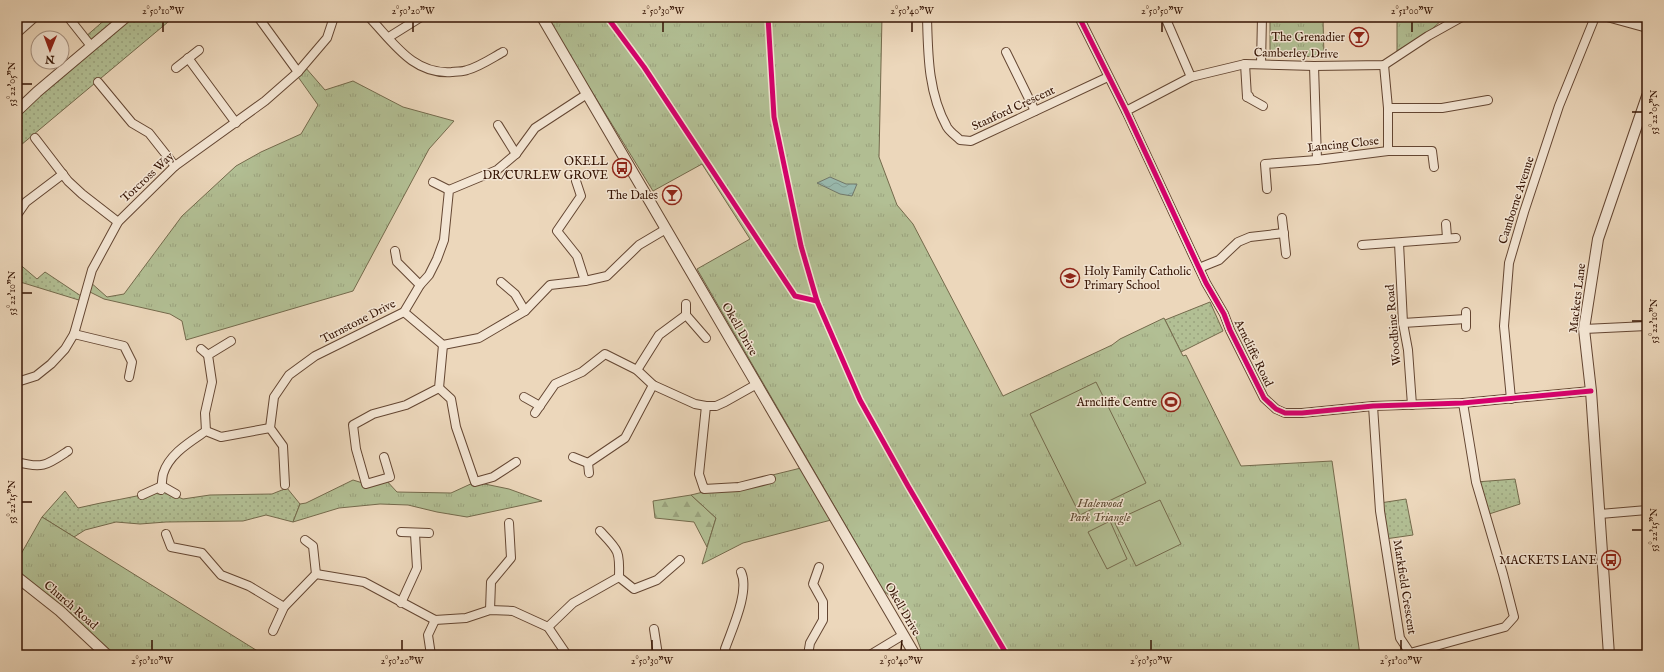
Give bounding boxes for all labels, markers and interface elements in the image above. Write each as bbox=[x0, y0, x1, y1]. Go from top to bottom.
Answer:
text: 2°50'10"W bbox=[142, 5, 185, 18]
text: 2°50'20"W bbox=[391, 5, 435, 18]
text: 2°50'30"W bbox=[642, 5, 685, 18]
text: 2°50'40"W bbox=[890, 5, 934, 18]
text: 2°50'50"W bbox=[1141, 5, 1184, 18]
text: 2°51'00"W bbox=[1391, 5, 1434, 18]
bar icon: The Grenadier bbox=[1348, 26, 1370, 48]
north arrow bbox=[30, 30, 70, 70]
place label: The Grenadier bbox=[1271, 30, 1346, 45]
street label: Camberley Drive bbox=[1254, 45, 1339, 62]
text: N bbox=[44, 52, 56, 66]
text: 53°22'05"N bbox=[6, 61, 19, 106]
street label: Stanford Crescent bbox=[969, 83, 1057, 134]
text: 53°22'05"N bbox=[1648, 89, 1661, 134]
street label: Lancing Close bbox=[1306, 133, 1380, 156]
street label: Torcross Way bbox=[118, 149, 177, 206]
place label: OKELL DR/CURLEW GROVE bbox=[482, 154, 608, 183]
street label: Camborne Avenue bbox=[1495, 154, 1538, 246]
bus stop icon: OKELL DR/CURLEW GROVE bbox=[611, 157, 633, 179]
bar icon: The Dales bbox=[661, 184, 683, 206]
place label: The Dales bbox=[607, 188, 658, 203]
street label: Mackets Lane bbox=[1566, 262, 1589, 334]
place label: Holy Family Catholic Primary School bbox=[1084, 264, 1191, 293]
school or university icon: Holy Family Catholic Primary School bbox=[1059, 267, 1081, 289]
text: 53°22'10"N bbox=[6, 270, 19, 315]
street label: Woodbine Road bbox=[1382, 283, 1405, 366]
street label: Turnstone Drive bbox=[318, 296, 399, 347]
text: 53°22'10"N bbox=[1648, 298, 1661, 343]
street label: Okell Drive bbox=[718, 300, 761, 359]
street label: Arncliffe Road bbox=[1230, 316, 1277, 390]
sports icon: Arncliffe Centre bbox=[1160, 391, 1182, 413]
place label: Arncliffe Centre bbox=[1076, 395, 1157, 410]
text: 53°22'15"N bbox=[6, 480, 19, 524]
park label: Halewood Park Triangle bbox=[1069, 496, 1131, 526]
text: 53°22'15"N bbox=[1648, 508, 1661, 552]
street label: Markfield Crescent bbox=[1390, 539, 1419, 636]
bus stop icon: MACKETS LANE bbox=[1600, 549, 1622, 571]
place label: MACKETS LANE bbox=[1499, 553, 1597, 568]
street label: Church Road bbox=[41, 578, 101, 633]
street label: Okell Drive bbox=[881, 580, 924, 639]
text: 2°50'10"W bbox=[131, 655, 174, 668]
text: 2°50'20"W bbox=[380, 655, 424, 668]
text: 2°50'30"W bbox=[631, 655, 674, 668]
text: 2°50'40"W bbox=[879, 655, 923, 668]
text: 2°50'50"W bbox=[1130, 655, 1173, 668]
text: 2°51'00"W bbox=[1380, 655, 1423, 668]

